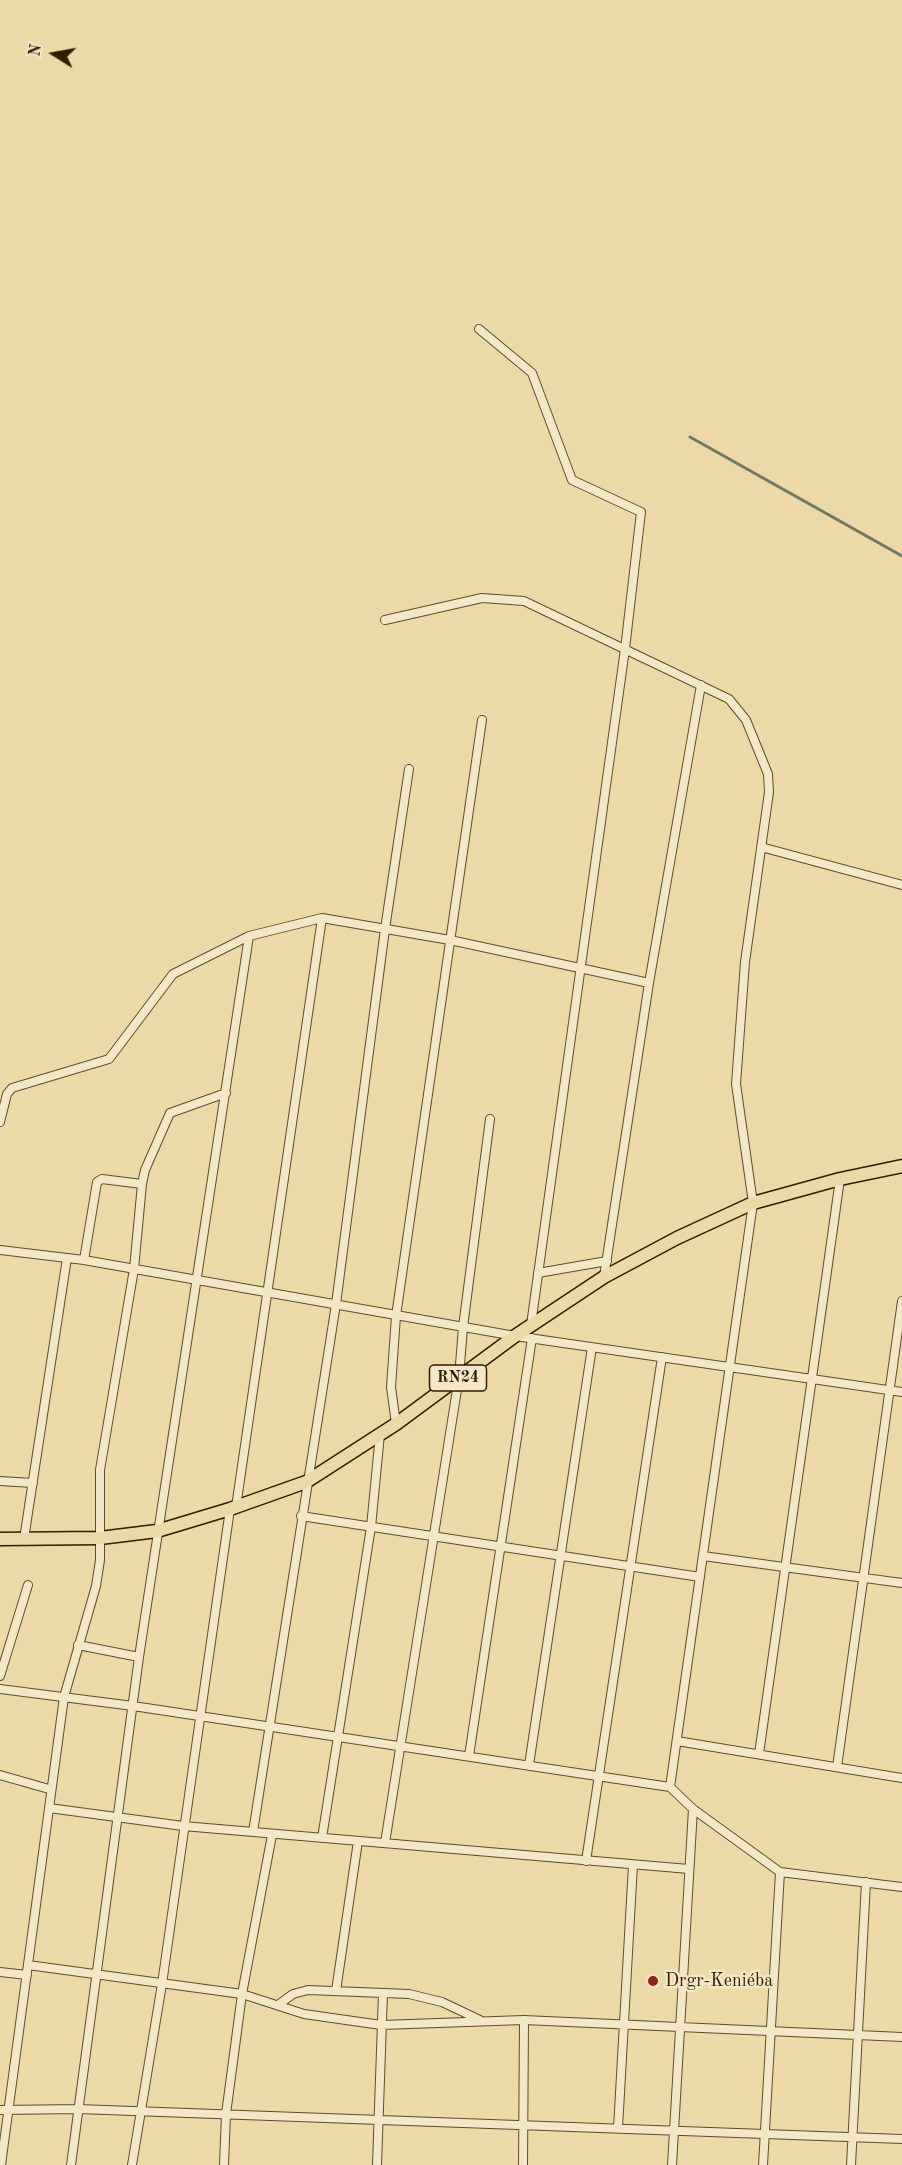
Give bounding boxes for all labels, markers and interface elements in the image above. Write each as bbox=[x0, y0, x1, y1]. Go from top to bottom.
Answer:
north arrow bbox=[24, 24, 84, 84]
text: N bbox=[27, 43, 45, 58]
road number: RN24 bbox=[430, 1365, 486, 1391]
place label: Drgr-Keniéba bbox=[665, 1970, 773, 1992]
marker: Drgr-Keniéba bbox=[646, 1974, 660, 1988]

